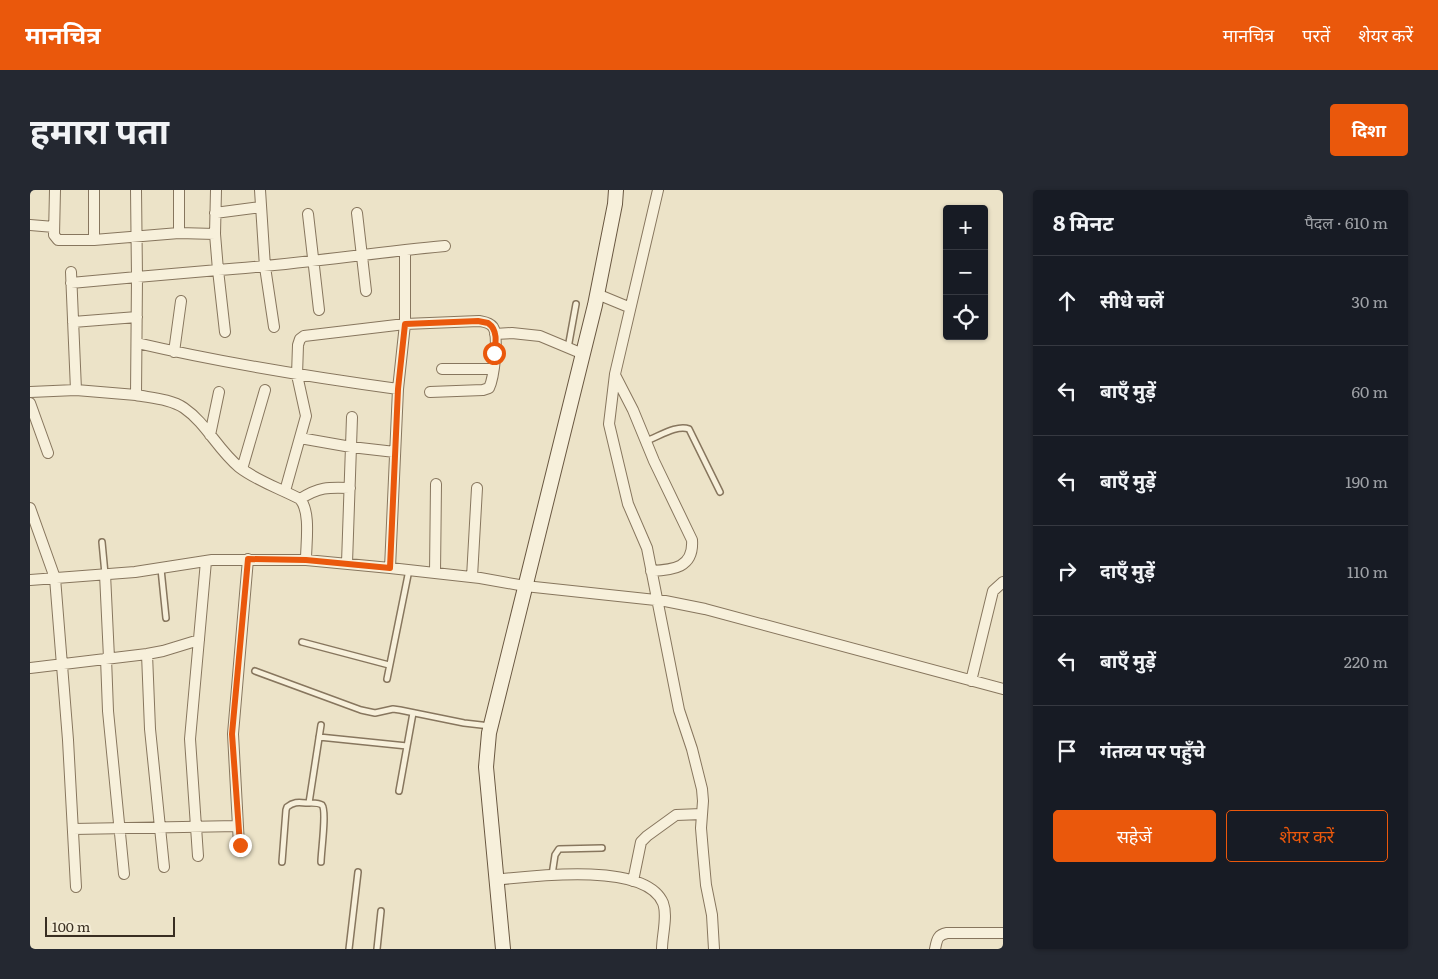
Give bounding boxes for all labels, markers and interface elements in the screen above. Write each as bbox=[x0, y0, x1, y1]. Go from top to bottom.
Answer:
text: मानचित्र bbox=[25, 16, 101, 51]
text: मानचित्र bbox=[1223, 21, 1274, 48]
text: परतें bbox=[1302, 21, 1330, 48]
text: शेयर करें bbox=[1358, 21, 1413, 48]
text: हमारा पता bbox=[30, 103, 169, 155]
button: दिशा bbox=[1330, 104, 1408, 156]
map controls bbox=[943, 205, 988, 340]
button: + bbox=[943, 205, 988, 250]
text: 8 मिनट bbox=[1053, 206, 1114, 237]
text: पैदल · 610 m bbox=[1305, 210, 1388, 234]
button: − bbox=[943, 250, 988, 295]
text: सीधे चलें bbox=[1100, 286, 1164, 314]
icon: ahead bbox=[1053, 287, 1081, 315]
text: 30 m bbox=[1351, 289, 1388, 313]
button: locate bbox=[943, 295, 988, 340]
route start bbox=[483, 342, 506, 365]
text: बाएँ मुड़ें bbox=[1100, 376, 1156, 404]
icon: left bbox=[1053, 377, 1081, 405]
text: 60 m bbox=[1351, 379, 1388, 403]
text: बाएँ मुड़ें bbox=[1100, 466, 1156, 494]
icon: left bbox=[1053, 467, 1081, 495]
text: 190 m bbox=[1345, 469, 1388, 493]
text: दाएँ मुड़ें bbox=[1100, 556, 1155, 584]
icon: right bbox=[1053, 557, 1081, 585]
text: 110 m bbox=[1347, 559, 1388, 583]
text: बाएँ मुड़ें bbox=[1100, 646, 1156, 674]
icon: left bbox=[1053, 647, 1081, 675]
text: 220 m bbox=[1344, 649, 1388, 673]
text: गंतव्य पर पहुँचे bbox=[1100, 736, 1205, 764]
icon: arrive bbox=[1053, 737, 1081, 765]
button: सहेजें bbox=[1053, 810, 1216, 862]
button: शेयर करें bbox=[1226, 810, 1388, 862]
route end bbox=[229, 834, 252, 857]
scale bar bbox=[45, 914, 175, 937]
text: 100 m bbox=[52, 916, 90, 936]

